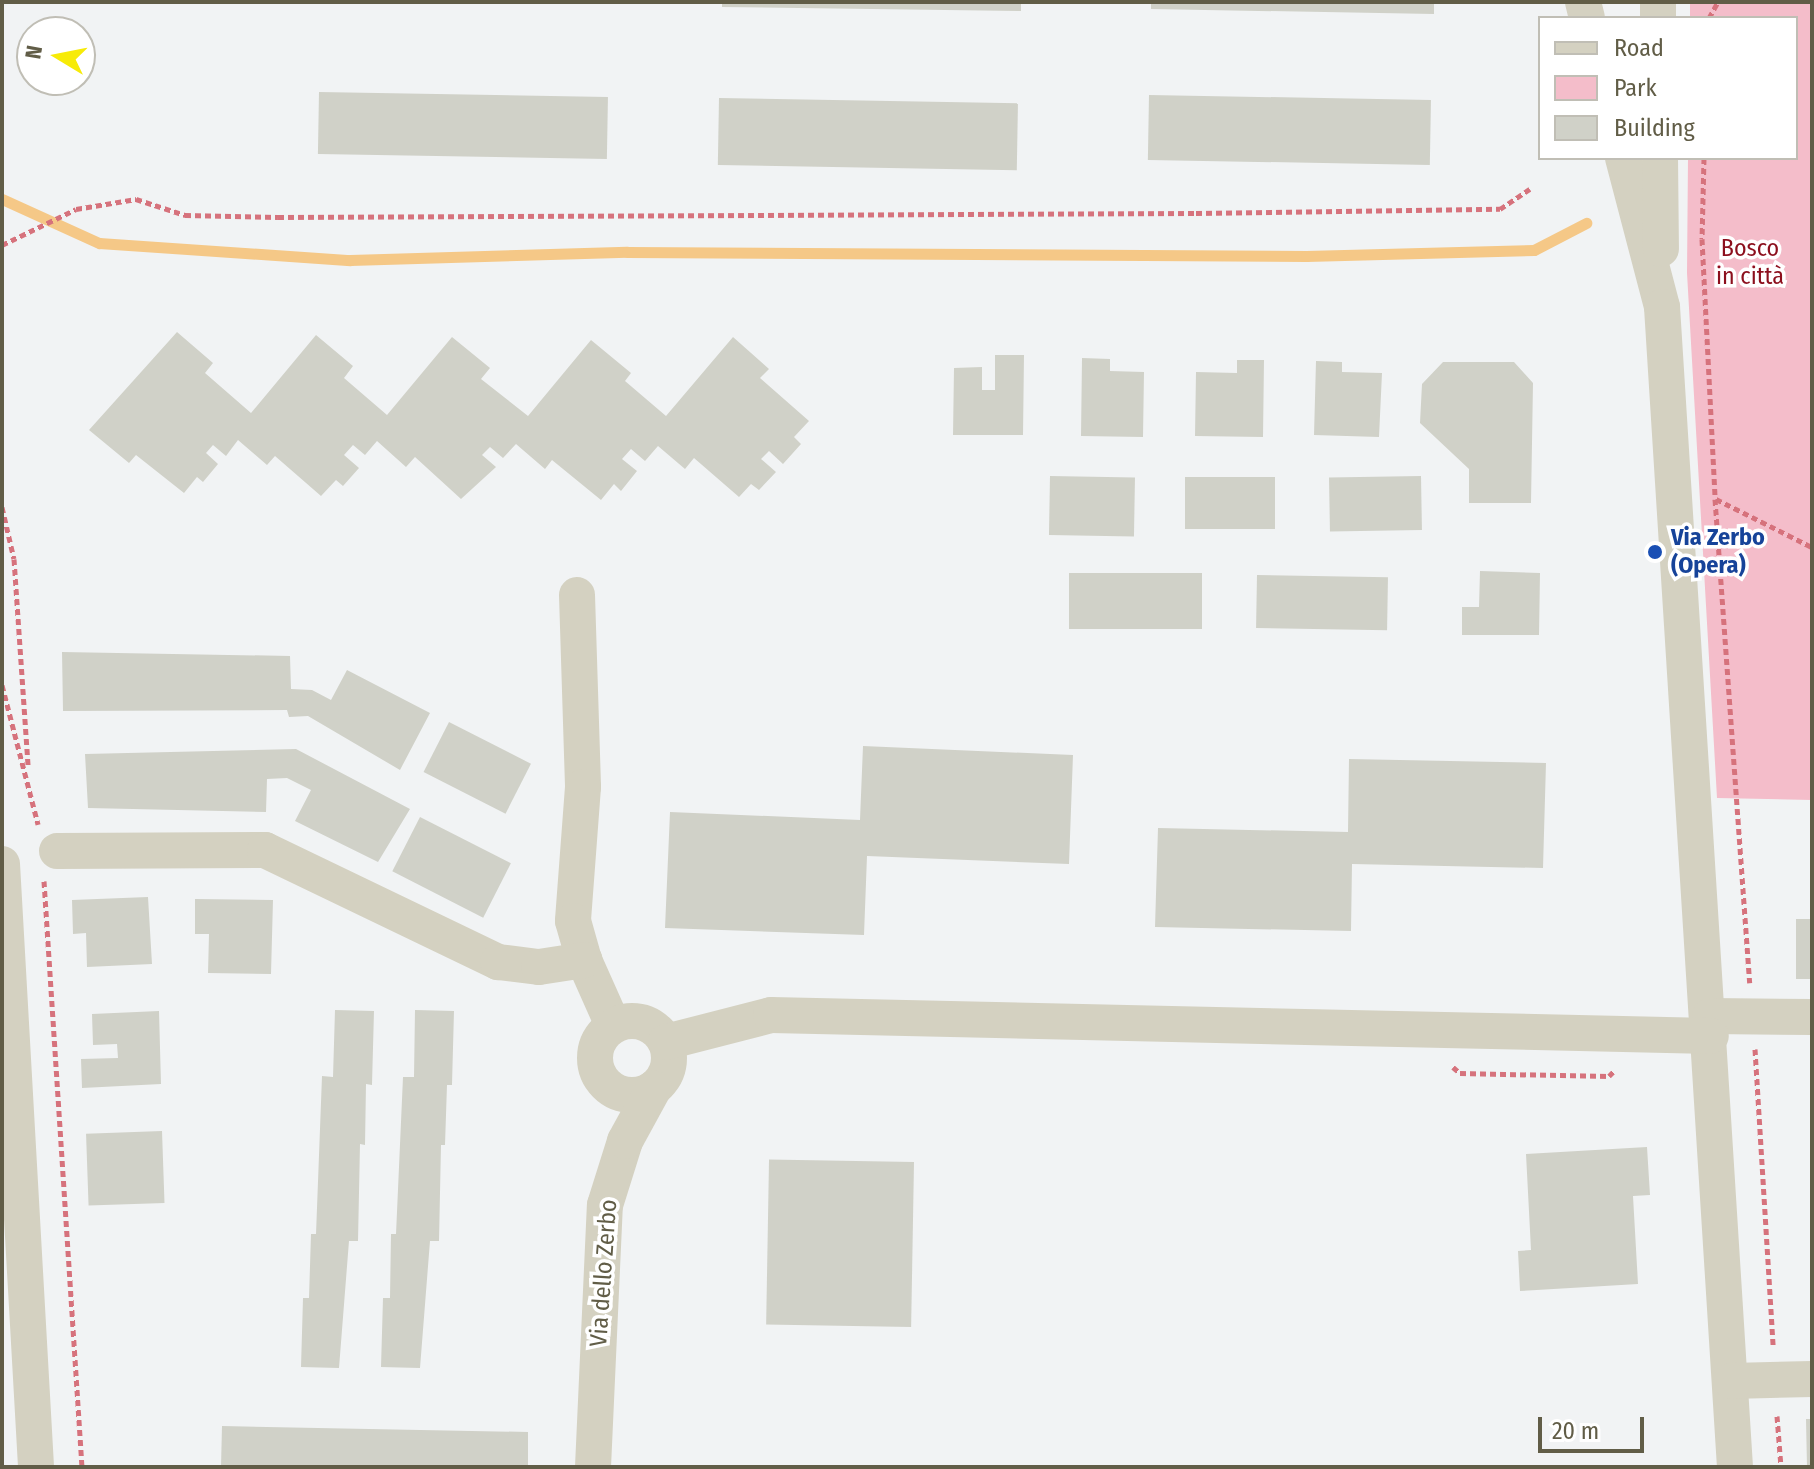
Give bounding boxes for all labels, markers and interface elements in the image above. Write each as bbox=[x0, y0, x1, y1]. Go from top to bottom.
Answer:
north arrow bbox=[16, 16, 96, 96]
legend bbox=[1538, 16, 1798, 160]
text: Road bbox=[1614, 34, 1664, 62]
text: N bbox=[19, 43, 48, 61]
text: Park bbox=[1614, 74, 1657, 102]
text: Building bbox=[1614, 114, 1695, 142]
park label: Bosco in città bbox=[1716, 235, 1784, 291]
place label: Via Zerbo (Opera) bbox=[1671, 524, 1765, 580]
marker: Via Zerbo (Opera) bbox=[1646, 543, 1664, 561]
street label: Via dello Zerbo bbox=[584, 1198, 624, 1348]
scale bar bbox=[1542, 1401, 1648, 1451]
text: 20 m bbox=[1552, 1417, 1599, 1445]

